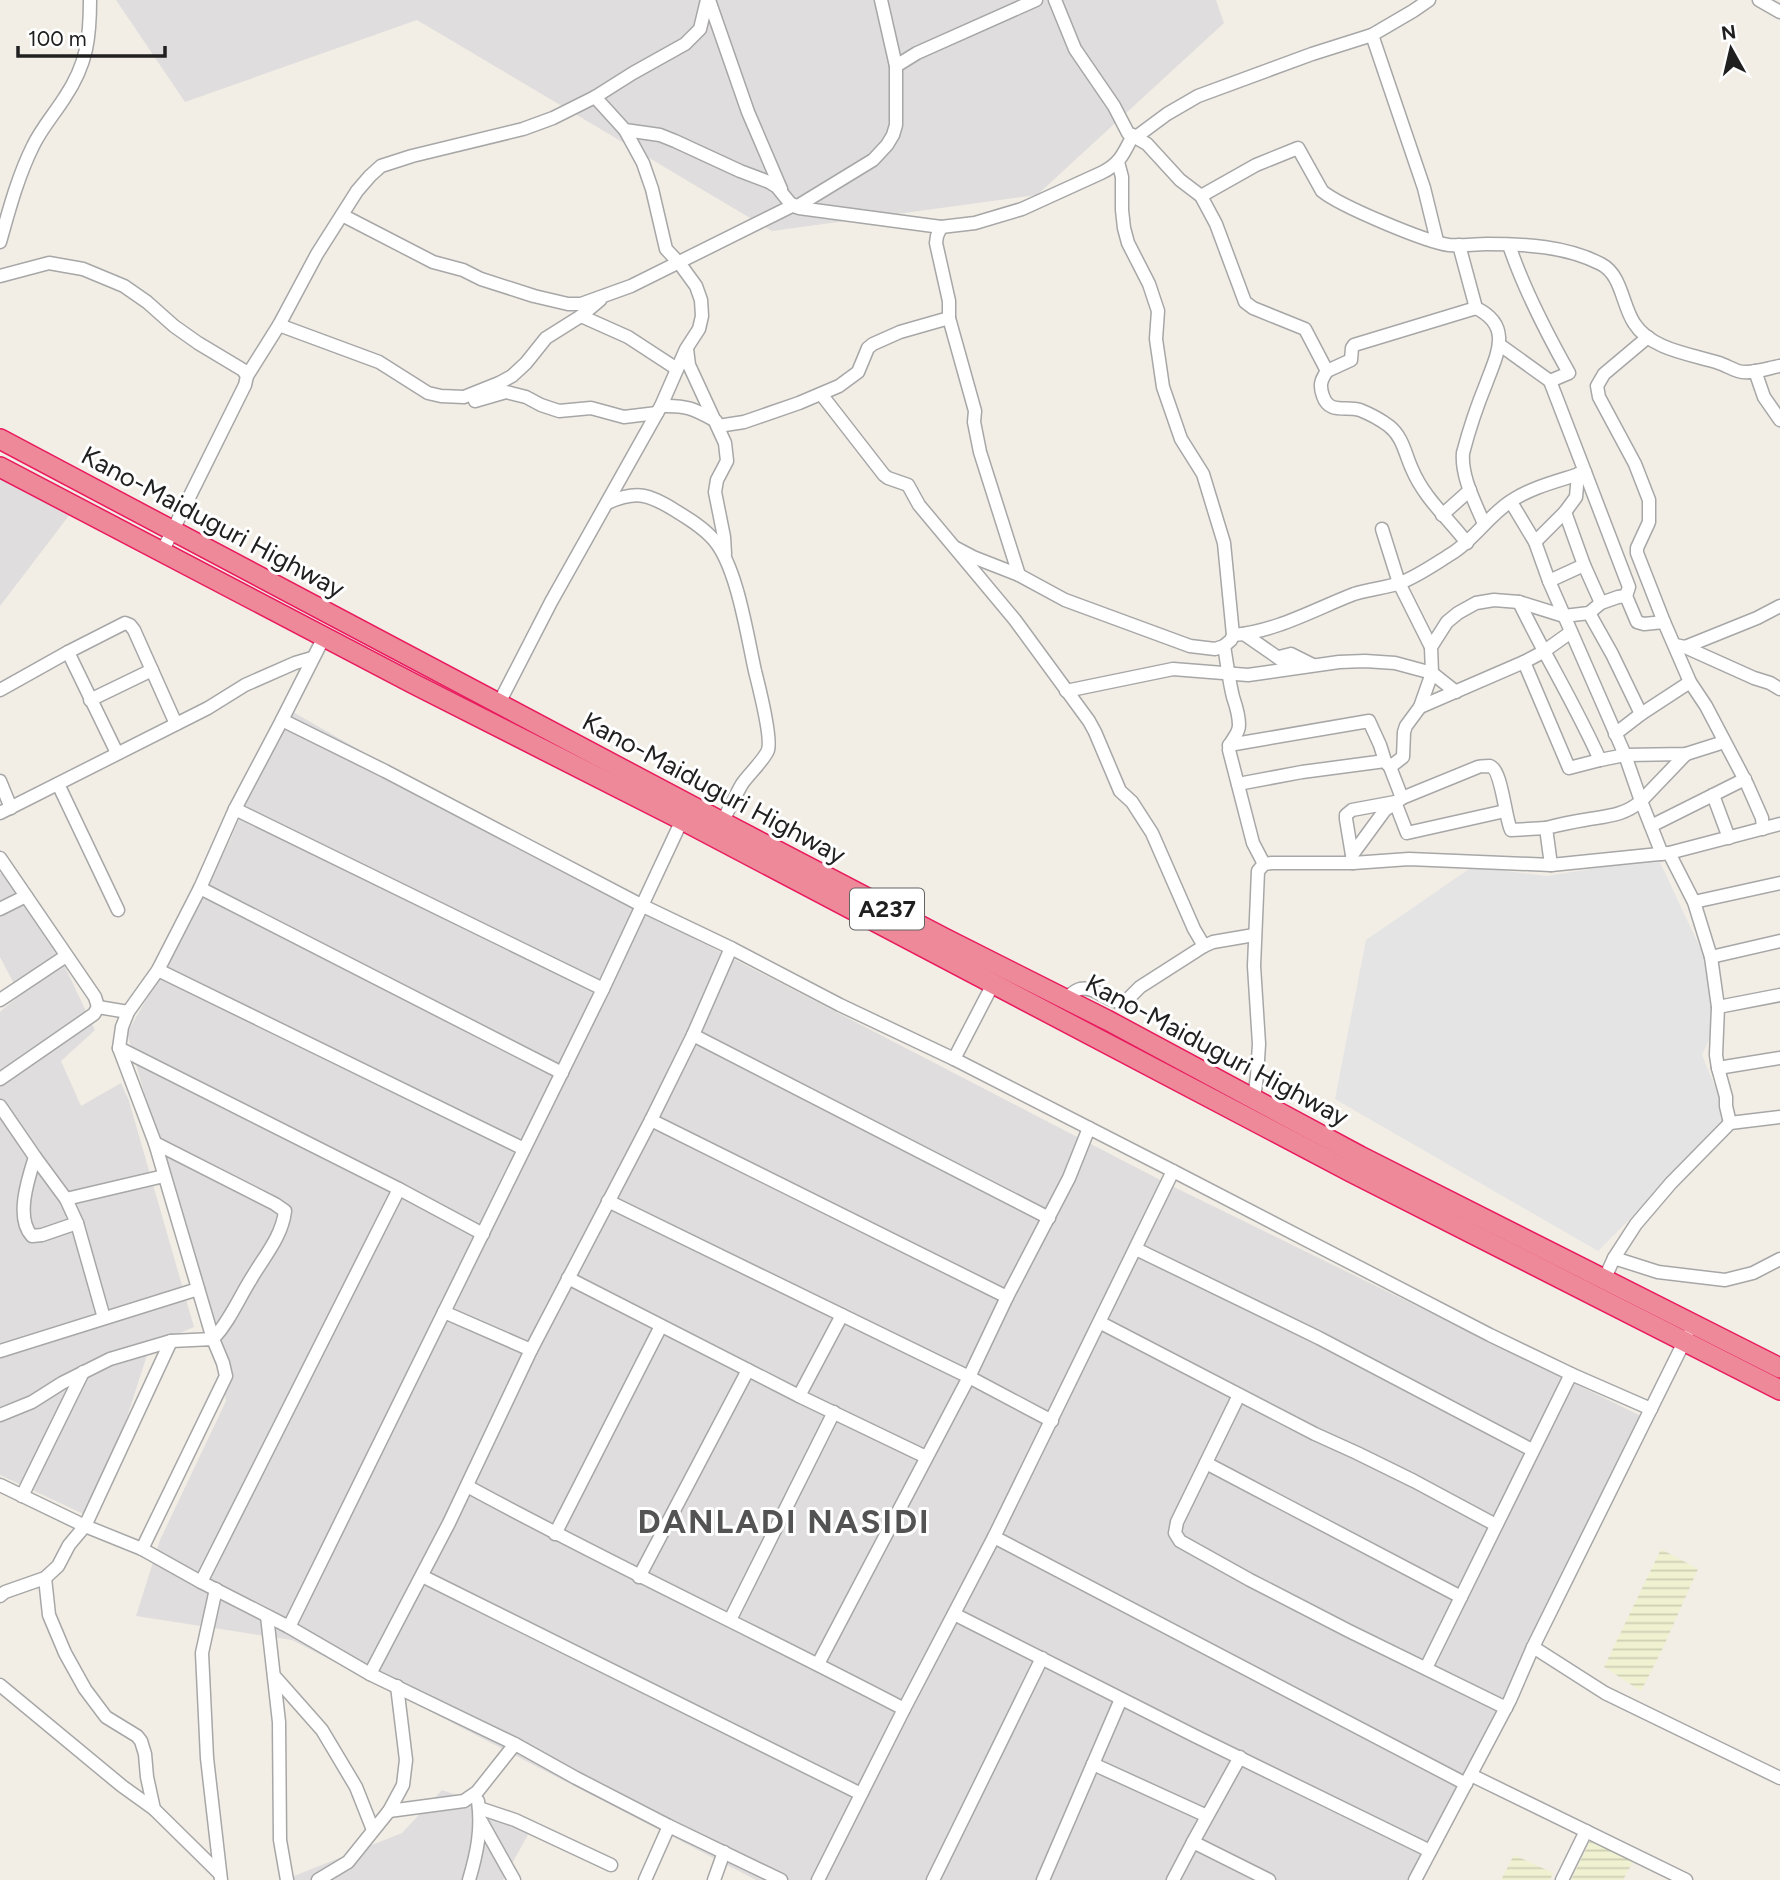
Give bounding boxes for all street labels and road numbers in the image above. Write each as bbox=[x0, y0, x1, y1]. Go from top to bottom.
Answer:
street label: Kano-Maiduguri Highway bbox=[76, 439, 350, 605]
street label: Kano-Maiduguri Highway bbox=[577, 705, 851, 871]
road number: A237 bbox=[850, 888, 924, 930]
street label: Kano-Maiduguri Highway bbox=[1080, 967, 1354, 1133]

